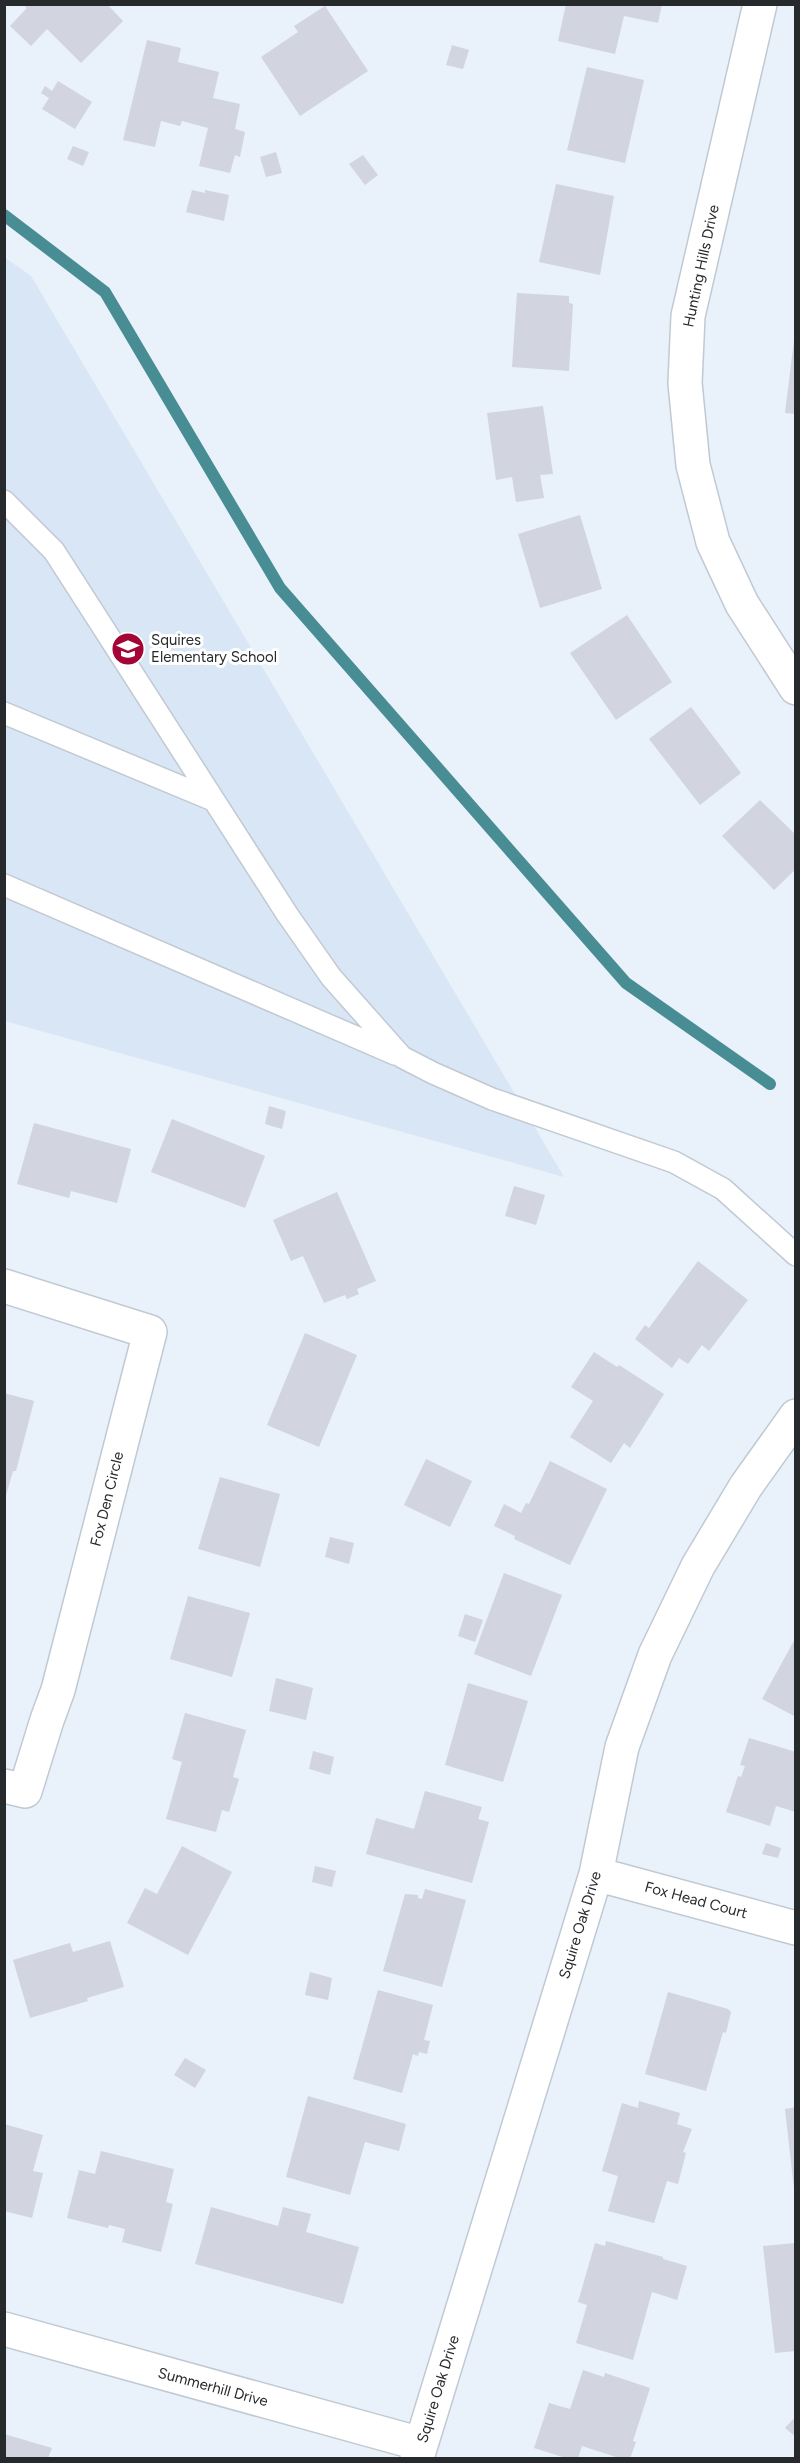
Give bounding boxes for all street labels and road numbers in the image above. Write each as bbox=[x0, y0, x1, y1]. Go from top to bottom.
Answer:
street label: Hunting Hills Drive bbox=[679, 203, 723, 329]
street label: Fox Den Circle bbox=[87, 1450, 127, 1548]
street label: Squire Oak Drive bbox=[555, 1869, 605, 1981]
street label: Fox Head Court bbox=[643, 1878, 750, 1922]
street label: Squire Oak Drive bbox=[413, 2333, 463, 2445]
street label: Summerhill Drive bbox=[156, 2364, 270, 2410]

